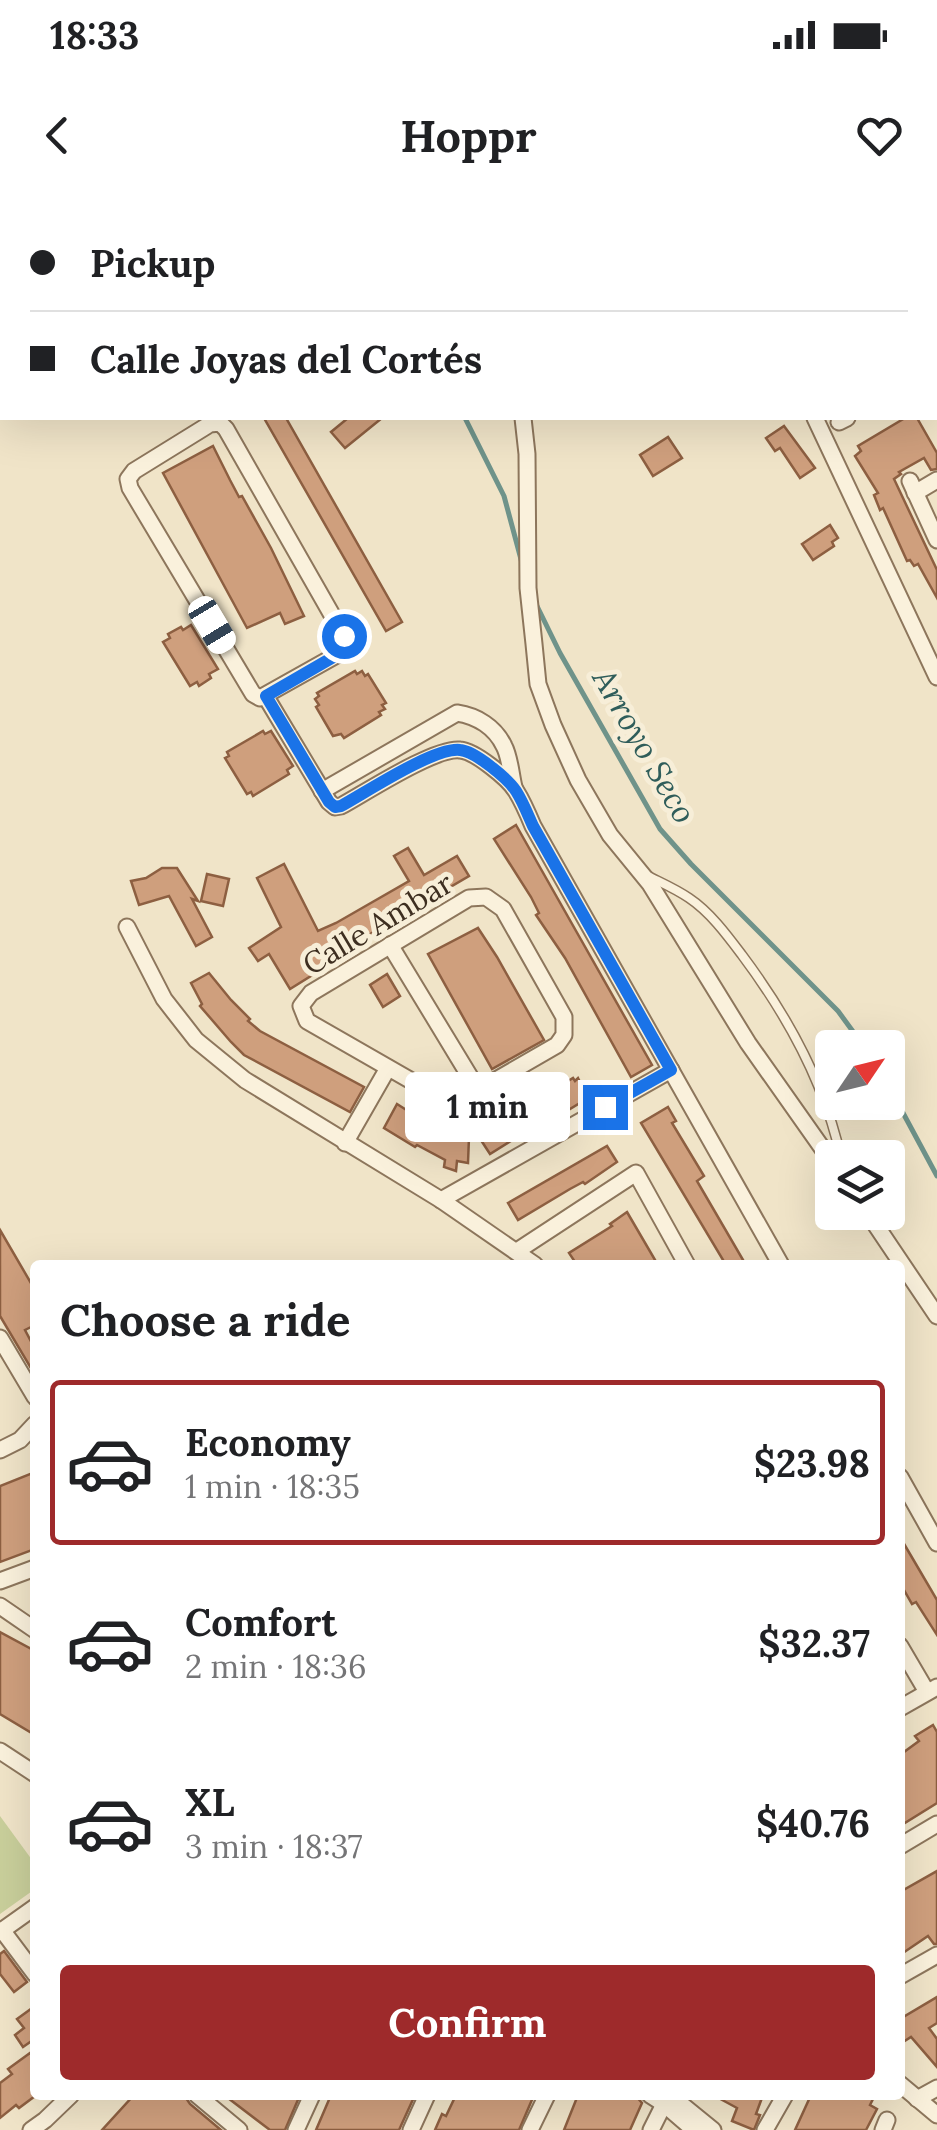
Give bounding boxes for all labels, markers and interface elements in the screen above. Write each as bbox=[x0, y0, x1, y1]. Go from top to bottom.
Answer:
text: 18:33 bbox=[50, 11, 139, 59]
text: Hoppr bbox=[400, 107, 537, 164]
icon: back bbox=[30, 108, 85, 163]
icon: heart bbox=[852, 108, 907, 163]
text: Pickup bbox=[90, 239, 215, 287]
text: Calle Joyas del Cortés bbox=[90, 335, 482, 383]
car bbox=[184, 592, 240, 658]
route start bbox=[322, 614, 367, 659]
water label: Arroyo Seco bbox=[583, 660, 705, 831]
street label: Calle Ambar bbox=[296, 863, 459, 983]
north arrow bbox=[815, 1030, 905, 1120]
map controls bbox=[815, 1030, 905, 1230]
callout: 1 min bbox=[405, 1072, 570, 1142]
route end bbox=[583, 1085, 628, 1130]
text: 1 min bbox=[447, 1086, 528, 1127]
button: layers bbox=[815, 1140, 905, 1230]
text: Choose a ride bbox=[60, 1291, 350, 1348]
icon: car bbox=[65, 1418, 155, 1508]
text: Economy bbox=[185, 1418, 351, 1466]
text: $23.98 bbox=[754, 1439, 870, 1487]
text: 1 min · 18:35 bbox=[185, 1466, 360, 1507]
icon: car bbox=[65, 1598, 155, 1688]
text: Comfort bbox=[185, 1598, 337, 1646]
text: $32.37 bbox=[758, 1619, 870, 1667]
text: 2 min · 18:36 bbox=[185, 1646, 366, 1687]
icon: car bbox=[65, 1778, 155, 1868]
text: XL bbox=[185, 1778, 235, 1826]
text: $40.76 bbox=[756, 1799, 870, 1847]
text: 3 min · 18:37 bbox=[185, 1826, 363, 1867]
button: Confirm bbox=[60, 1965, 875, 2080]

